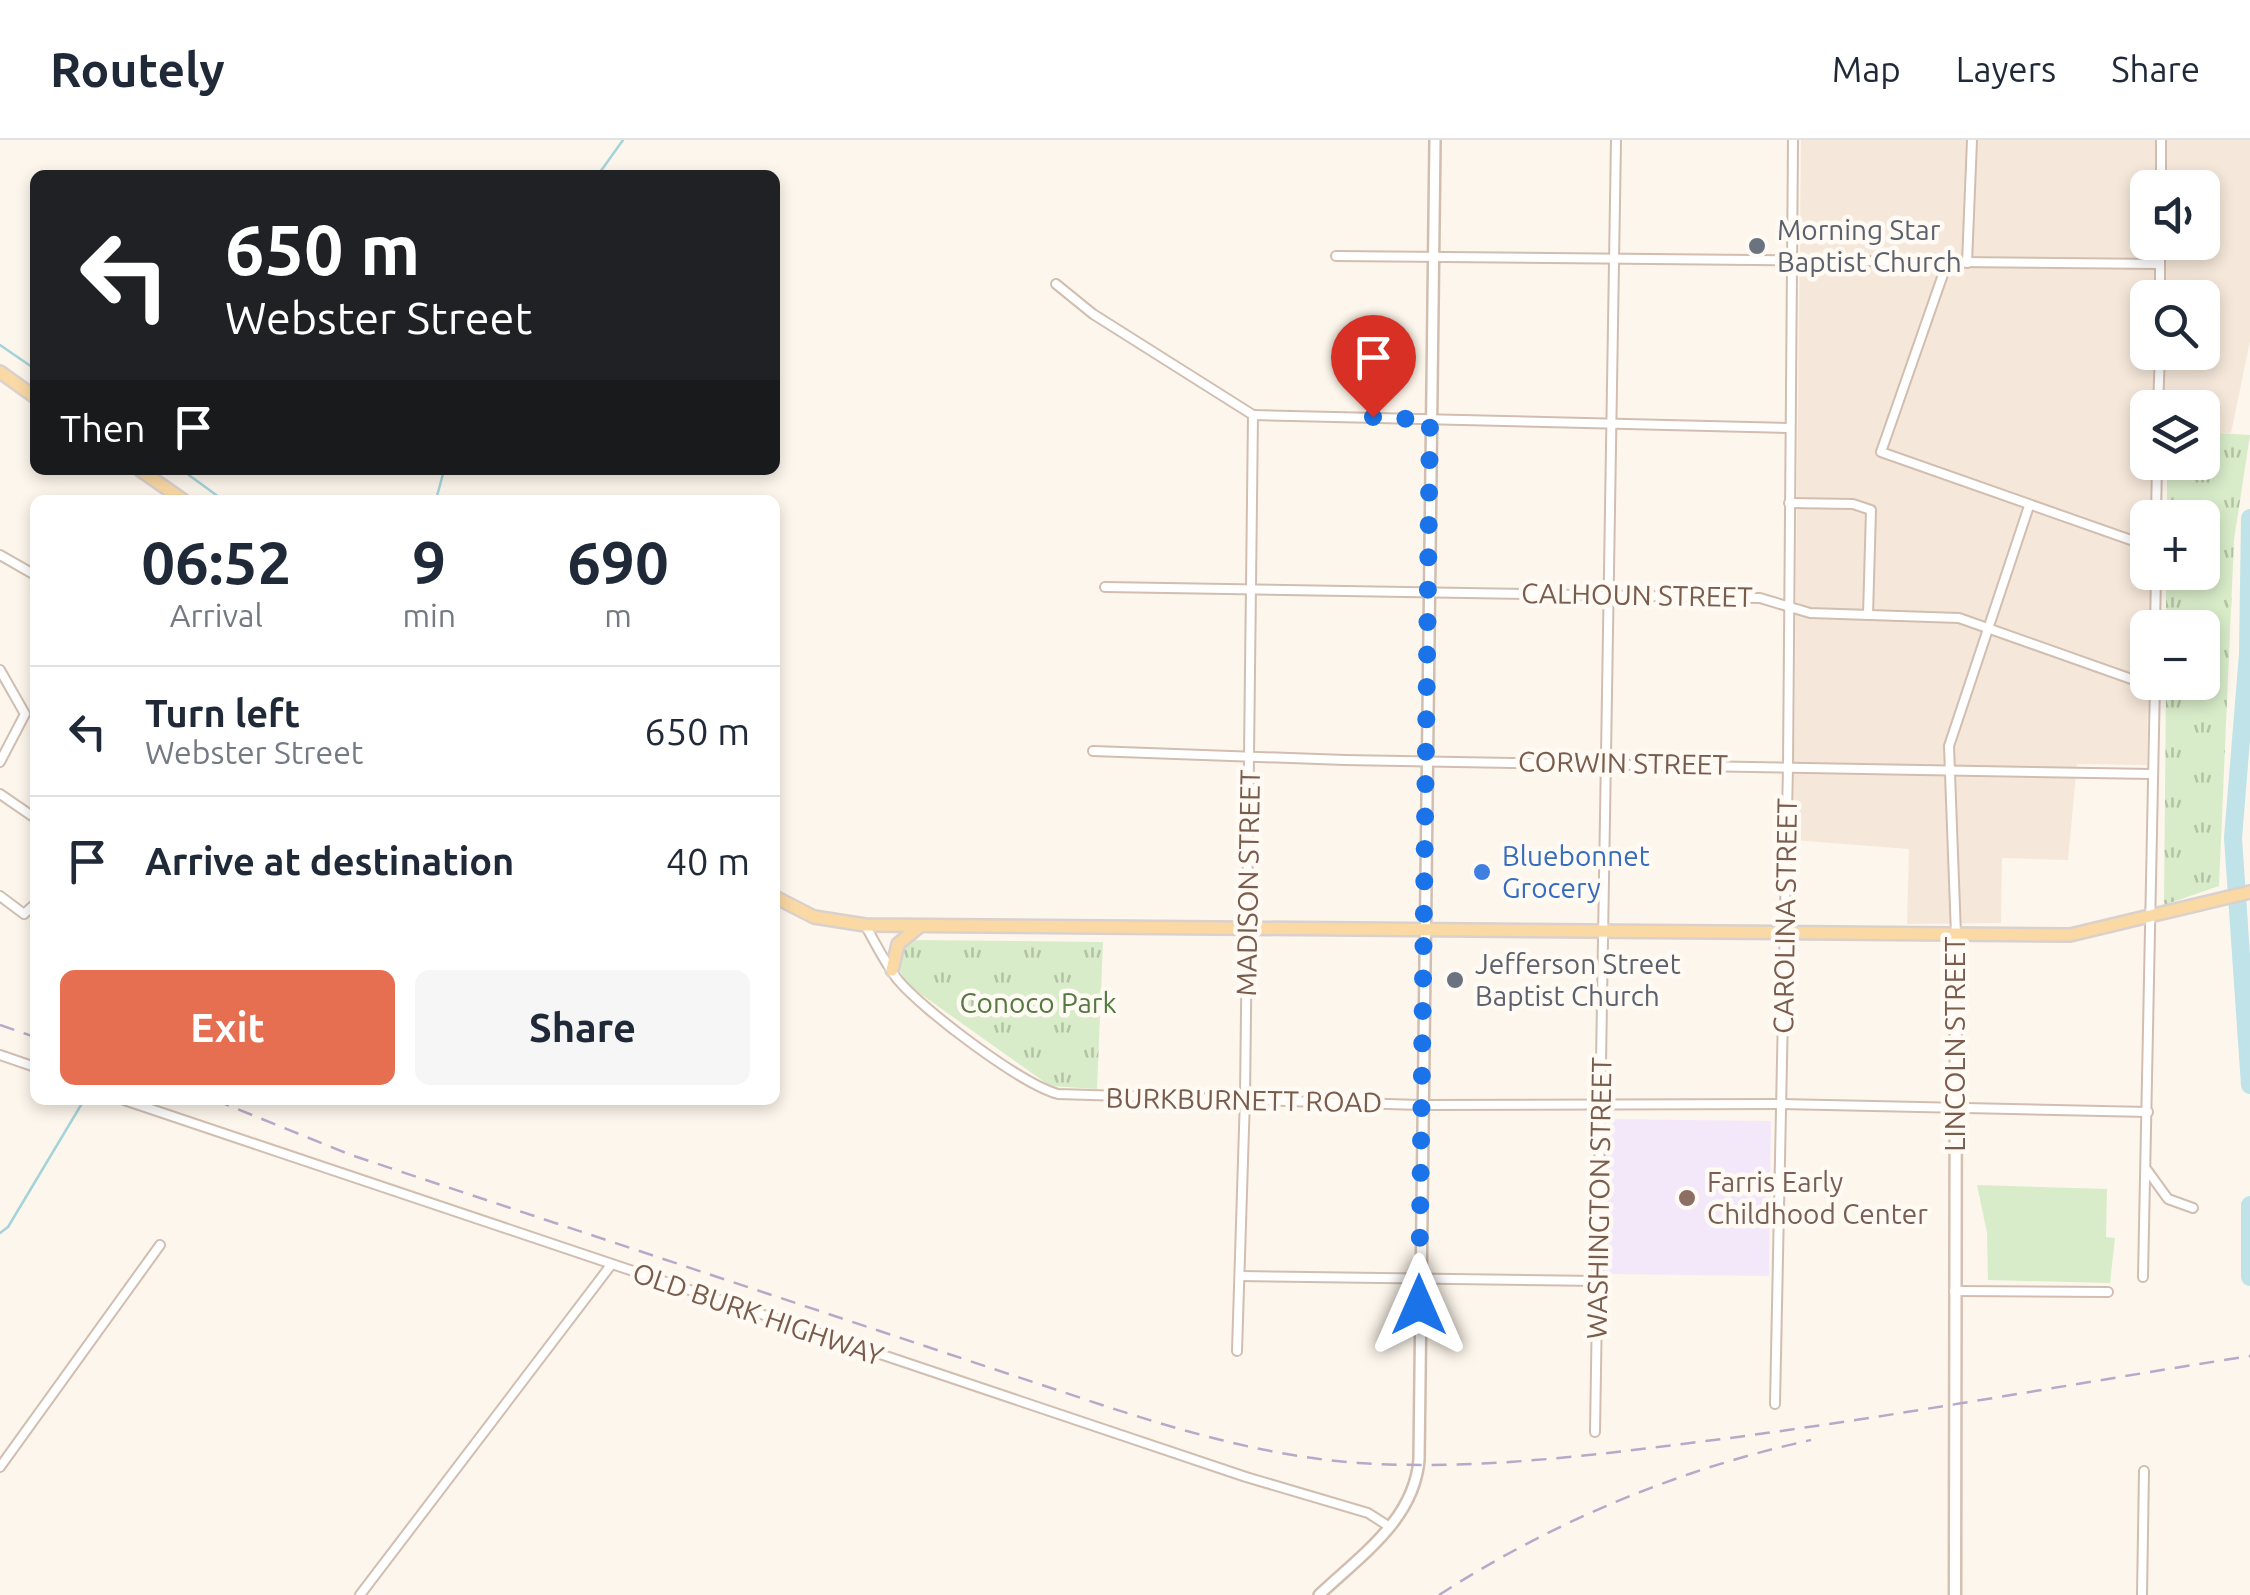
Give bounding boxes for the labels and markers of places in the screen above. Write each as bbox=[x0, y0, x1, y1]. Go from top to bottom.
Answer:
place label: Morning Star Baptist Church bbox=[1777, 214, 1962, 277]
marker: Morning Star Baptist Church bbox=[1746, 235, 1768, 257]
pin bbox=[1331, 315, 1416, 418]
place label: Bluebonnet Grocery bbox=[1502, 840, 1650, 903]
marker: Bluebonnet Grocery bbox=[1471, 861, 1493, 883]
place label: Jefferson Street Baptist Church bbox=[1475, 948, 1681, 1011]
marker: Jefferson Street Baptist Church bbox=[1444, 969, 1466, 991]
place label: Farris Early Childhood Center bbox=[1707, 1166, 1928, 1229]
marker: Farris Early Childhood Center bbox=[1676, 1187, 1698, 1209]

